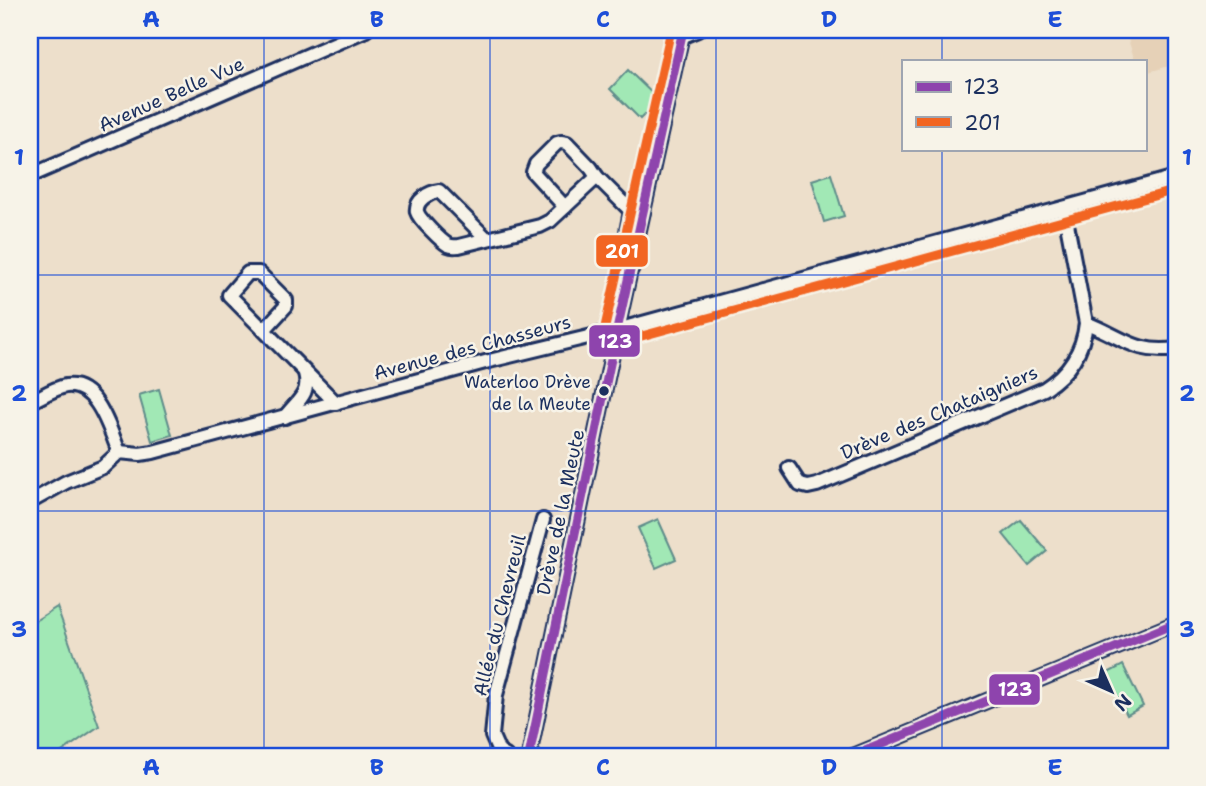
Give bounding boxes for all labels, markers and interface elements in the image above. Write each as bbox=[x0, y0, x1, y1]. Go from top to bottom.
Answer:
text: A bbox=[142, 4, 160, 34]
text: B bbox=[370, 4, 384, 34]
text: C bbox=[596, 4, 610, 34]
text: D bbox=[821, 4, 837, 34]
text: E bbox=[1047, 4, 1063, 34]
street label: Avenue Belle Vue bbox=[94, 51, 248, 138]
legend bbox=[902, 60, 1146, 150]
text: 123 bbox=[964, 73, 1000, 101]
text: 201 bbox=[964, 109, 1001, 137]
text: 1 bbox=[14, 142, 24, 172]
text: 1 bbox=[1182, 142, 1192, 172]
line badge: 201 bbox=[595, 234, 649, 268]
text: 201 bbox=[605, 239, 639, 264]
street label: Avenue des Chasseurs bbox=[371, 309, 574, 386]
line badge: 123 bbox=[588, 324, 641, 358]
text: 123 bbox=[598, 329, 632, 354]
street label: Drève des Chataigniers bbox=[837, 360, 1041, 465]
place label: Waterloo Drève de la Meute bbox=[464, 371, 591, 415]
text: 2 bbox=[11, 378, 27, 408]
text: 2 bbox=[1179, 378, 1195, 408]
marker: Waterloo Drève de la Meute bbox=[597, 384, 611, 398]
street label: Drève de la Meute bbox=[531, 427, 590, 597]
street label: Allée du Chevreuil bbox=[467, 531, 532, 699]
text: 3 bbox=[11, 614, 27, 644]
text: 3 bbox=[1179, 614, 1195, 644]
north arrow bbox=[1076, 656, 1146, 726]
line badge: 123 bbox=[988, 673, 1041, 706]
text: 123 bbox=[998, 677, 1032, 702]
text: N bbox=[1109, 689, 1137, 717]
text: A bbox=[142, 752, 160, 782]
text: B bbox=[370, 752, 384, 782]
text: C bbox=[596, 752, 610, 782]
text: D bbox=[821, 752, 837, 782]
text: E bbox=[1047, 752, 1063, 782]

